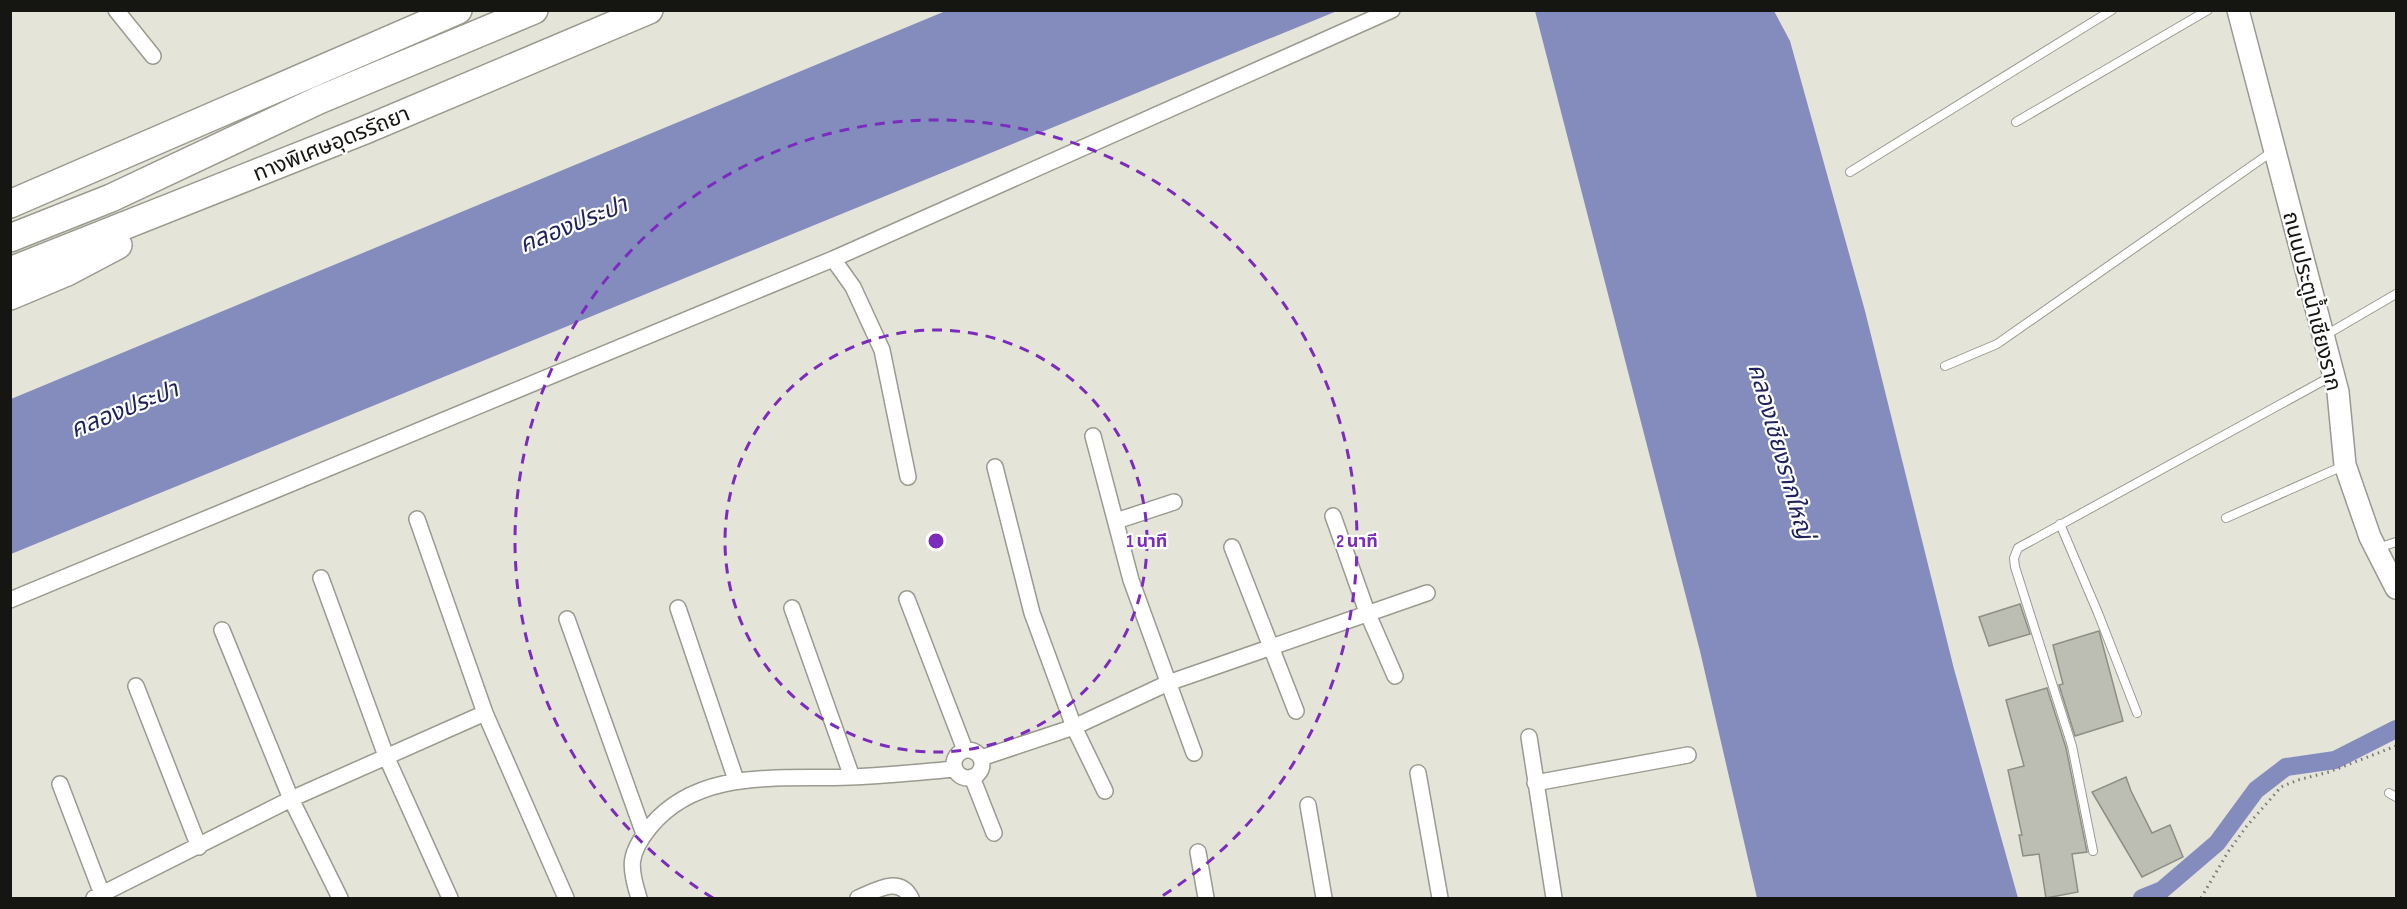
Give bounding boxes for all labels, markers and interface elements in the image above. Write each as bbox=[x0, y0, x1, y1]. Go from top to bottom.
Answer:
street label: ทางพิเศษอุดรรัถยา bbox=[249, 101, 414, 188]
water label: คลองประปา bbox=[515, 189, 632, 259]
street label: ถนนประตูน้ำเชียงราก bbox=[2276, 208, 2350, 394]
water label: คลองเชียงรากใหญ่ bbox=[1742, 360, 1820, 545]
water label: คลองประปา bbox=[66, 374, 183, 444]
centre of rings bbox=[926, 531, 946, 551]
text: 1 นาที bbox=[1127, 531, 1167, 552]
text: 2 นาที bbox=[1336, 531, 1378, 552]

